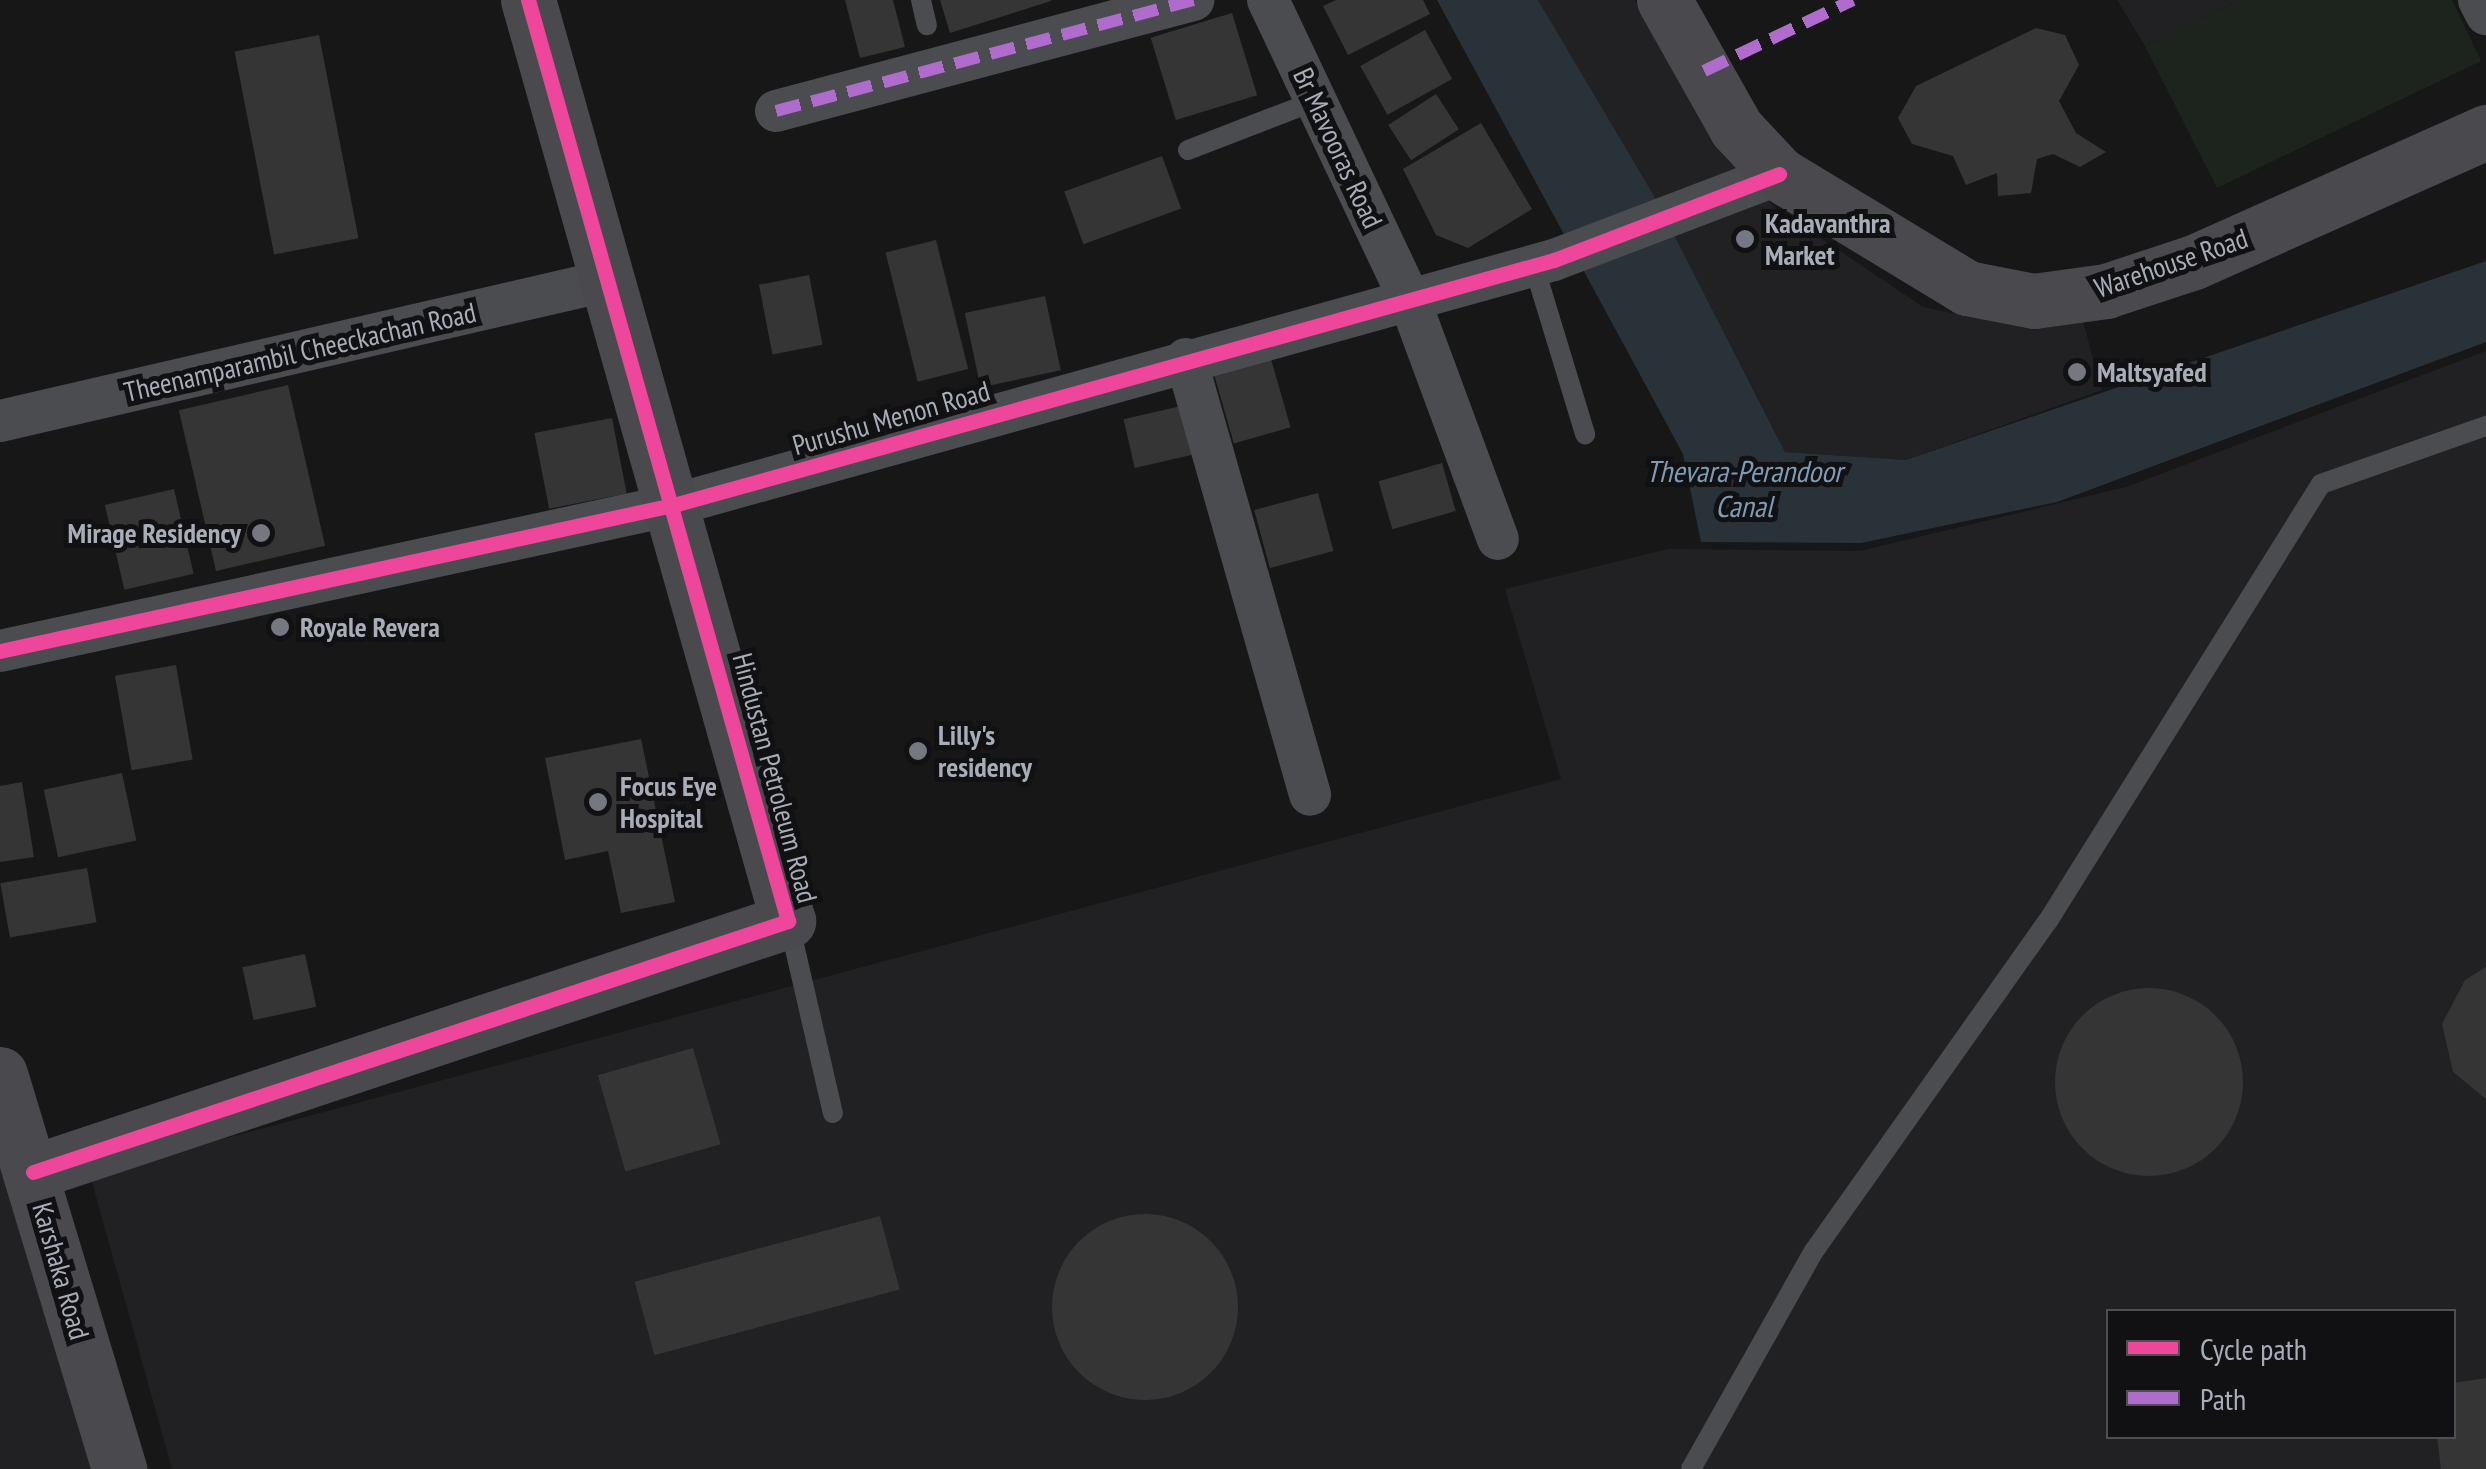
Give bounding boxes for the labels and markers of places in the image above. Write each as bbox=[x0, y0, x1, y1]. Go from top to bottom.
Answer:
place label: Kadavanthra Market bbox=[1765, 206, 1891, 272]
marker: Kadavanthra Market bbox=[1734, 228, 1756, 250]
place label: Maltsyafed bbox=[2097, 355, 2207, 389]
marker: Maltsyafed bbox=[2066, 361, 2088, 383]
place label: Mirage Residency bbox=[68, 516, 241, 550]
marker: Mirage Residency bbox=[250, 522, 272, 544]
place label: Royale Revera bbox=[300, 610, 440, 644]
marker: Royale Revera bbox=[269, 616, 291, 638]
place label: Lilly's residency bbox=[938, 718, 1032, 784]
marker: Lilly's residency bbox=[907, 740, 929, 762]
place label: Focus Eye Hospital bbox=[620, 769, 717, 835]
marker: Focus Eye Hospital bbox=[585, 789, 611, 815]

